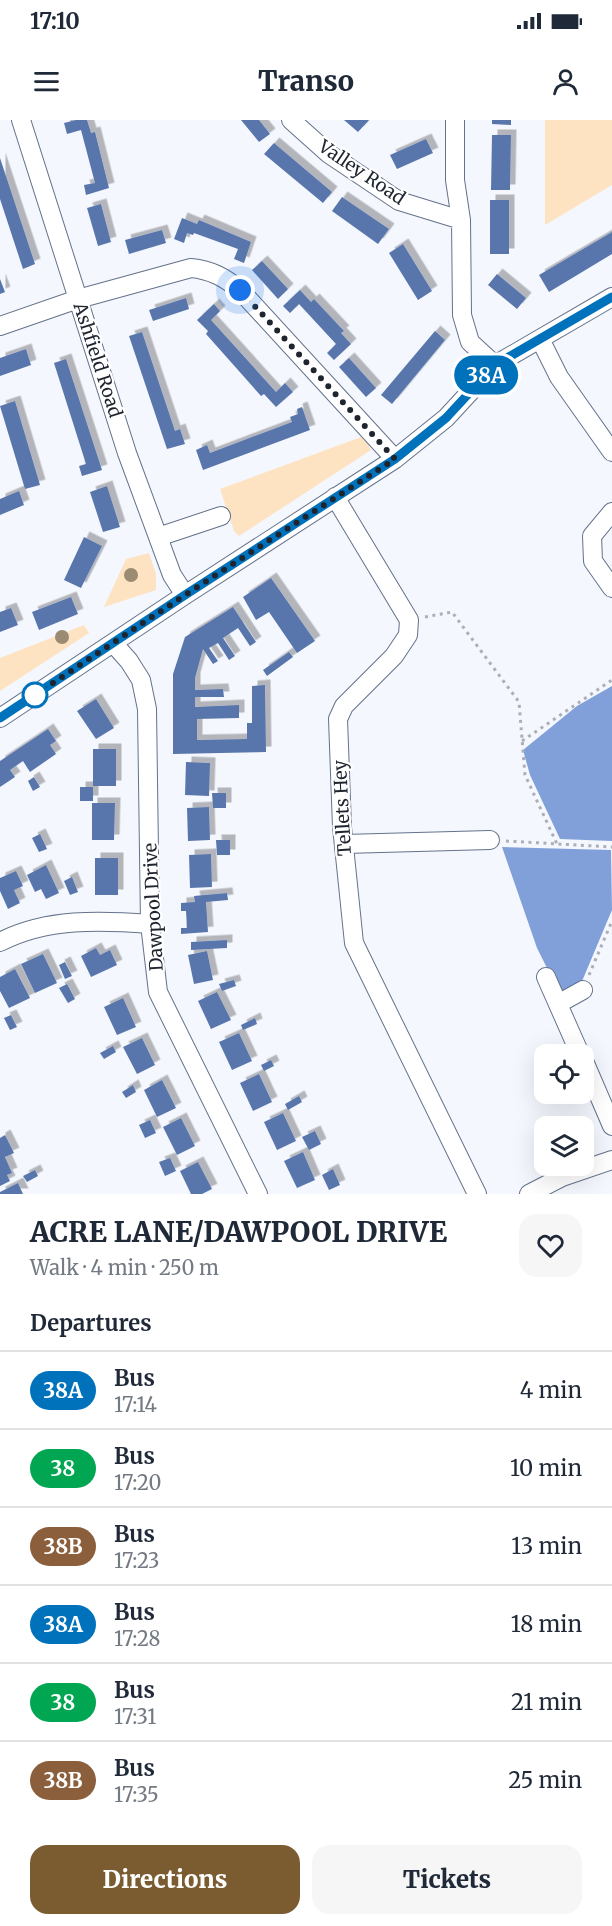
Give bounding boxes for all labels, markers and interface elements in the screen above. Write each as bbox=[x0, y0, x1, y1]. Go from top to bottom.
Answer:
text: 17:10 bbox=[30, 7, 80, 35]
text: Transo bbox=[258, 64, 354, 98]
icon: menu bbox=[30, 65, 63, 98]
icon: person bbox=[549, 65, 582, 98]
street label: Valley Road bbox=[313, 134, 410, 210]
your location bbox=[225, 275, 255, 305]
street label: Ashfield Road bbox=[68, 299, 127, 421]
line badge: 38A bbox=[452, 356, 520, 394]
text: 38A bbox=[466, 362, 506, 389]
unlabelled marker bbox=[22, 682, 48, 708]
street label: Tellets Hey bbox=[328, 759, 356, 857]
street label: Dawpool Drive bbox=[138, 842, 168, 972]
map controls bbox=[534, 1044, 594, 1176]
button: locate bbox=[534, 1044, 594, 1104]
button: layers bbox=[534, 1116, 594, 1176]
text: ACRE LANE/DAWPOOL DRIVE bbox=[30, 1214, 447, 1250]
button: heart bbox=[519, 1214, 582, 1277]
text: Walk · 4 min · 250 m bbox=[30, 1255, 219, 1280]
text: Departures bbox=[30, 1309, 152, 1337]
text: Bus bbox=[114, 1364, 155, 1392]
text: 4 min bbox=[520, 1376, 582, 1404]
text: 38A bbox=[43, 1377, 83, 1404]
text: 17:14 bbox=[114, 1392, 157, 1417]
text: Bus bbox=[114, 1442, 155, 1470]
text: 10 min bbox=[510, 1454, 582, 1482]
text: 38 bbox=[51, 1455, 75, 1482]
text: 17:20 bbox=[114, 1470, 161, 1495]
text: Bus bbox=[114, 1520, 155, 1548]
text: 13 min bbox=[511, 1532, 582, 1560]
text: 38B bbox=[43, 1533, 83, 1560]
text: 17:23 bbox=[114, 1548, 160, 1573]
text: Bus bbox=[114, 1598, 155, 1626]
text: 18 min bbox=[511, 1610, 582, 1638]
text: 38A bbox=[43, 1611, 83, 1638]
text: 17:28 bbox=[114, 1626, 160, 1651]
text: Bus bbox=[114, 1676, 155, 1704]
text: 21 min bbox=[511, 1688, 582, 1716]
text: 38 bbox=[51, 1689, 75, 1716]
text: 17:31 bbox=[114, 1704, 156, 1729]
text: Bus bbox=[114, 1754, 155, 1782]
text: 25 min bbox=[508, 1766, 582, 1794]
text: 38B bbox=[43, 1767, 83, 1794]
text: 17:35 bbox=[114, 1782, 159, 1807]
button: Directions bbox=[30, 1845, 300, 1914]
button: Tickets bbox=[312, 1845, 582, 1914]

